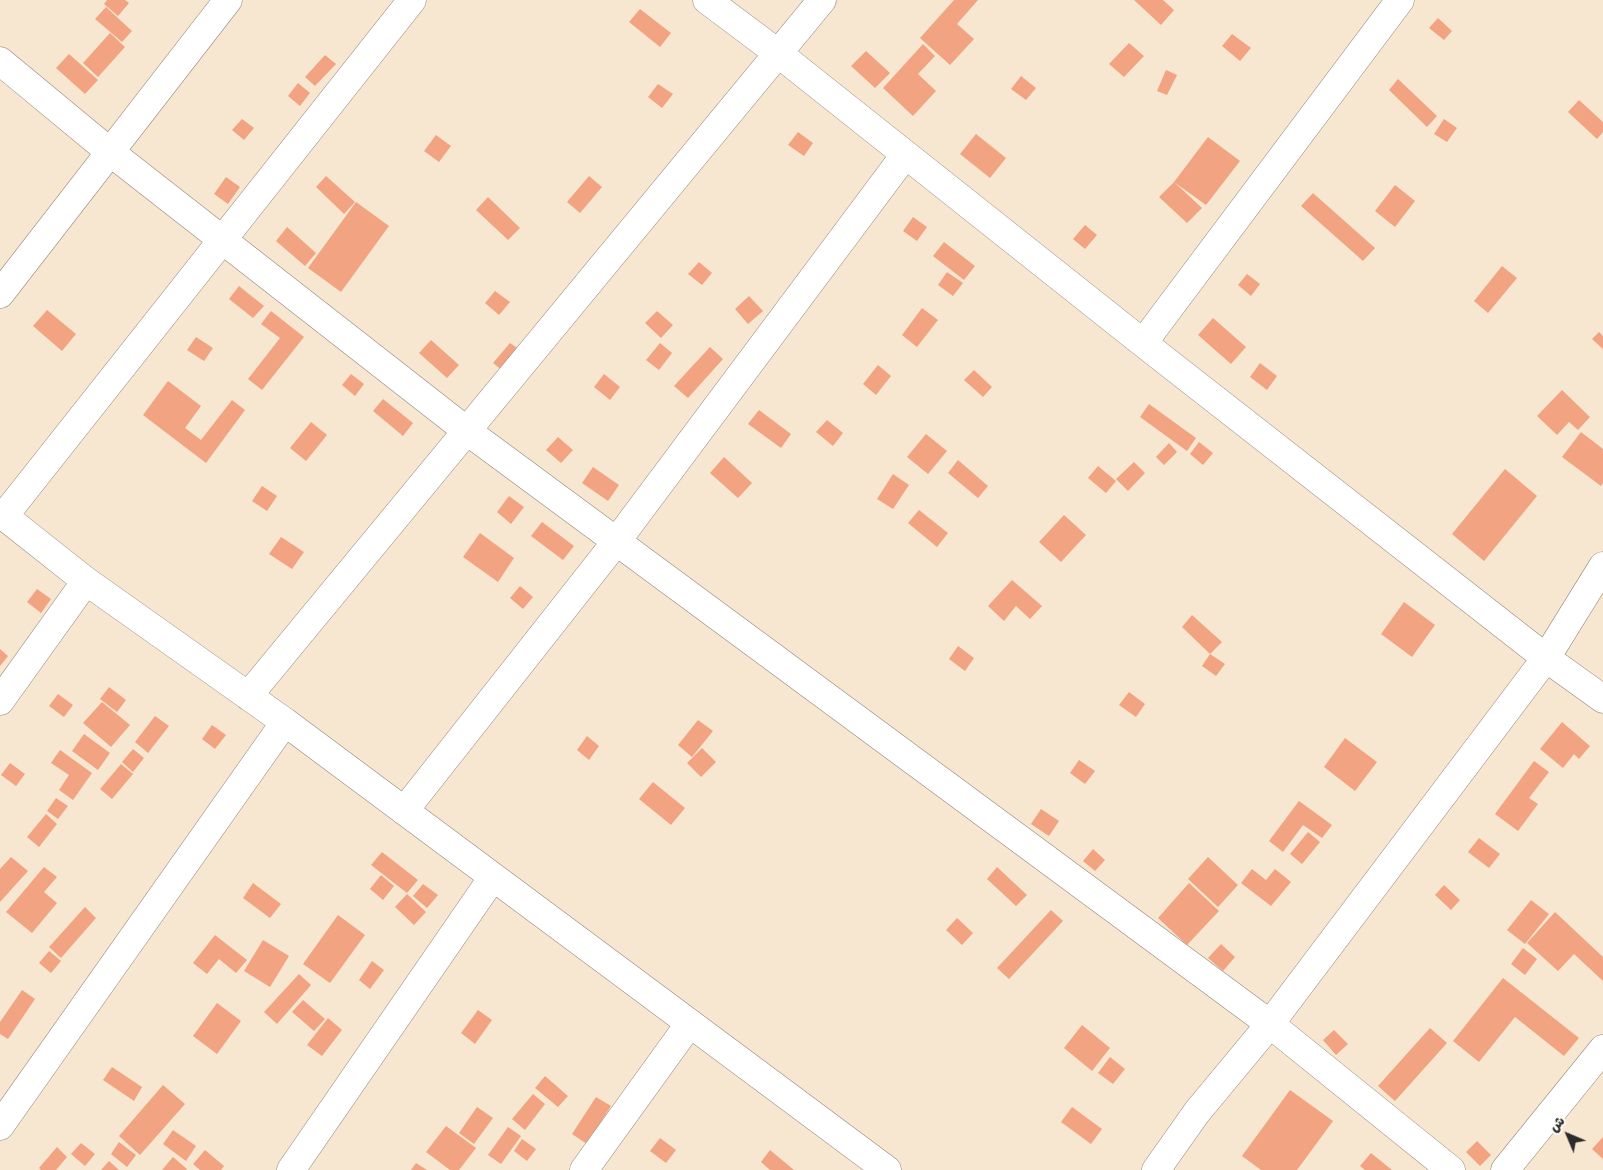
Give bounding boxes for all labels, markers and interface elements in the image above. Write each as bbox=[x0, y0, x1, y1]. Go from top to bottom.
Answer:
north arrow bbox=[1543, 1110, 1593, 1160]
text: ش bbox=[1546, 1113, 1568, 1135]

